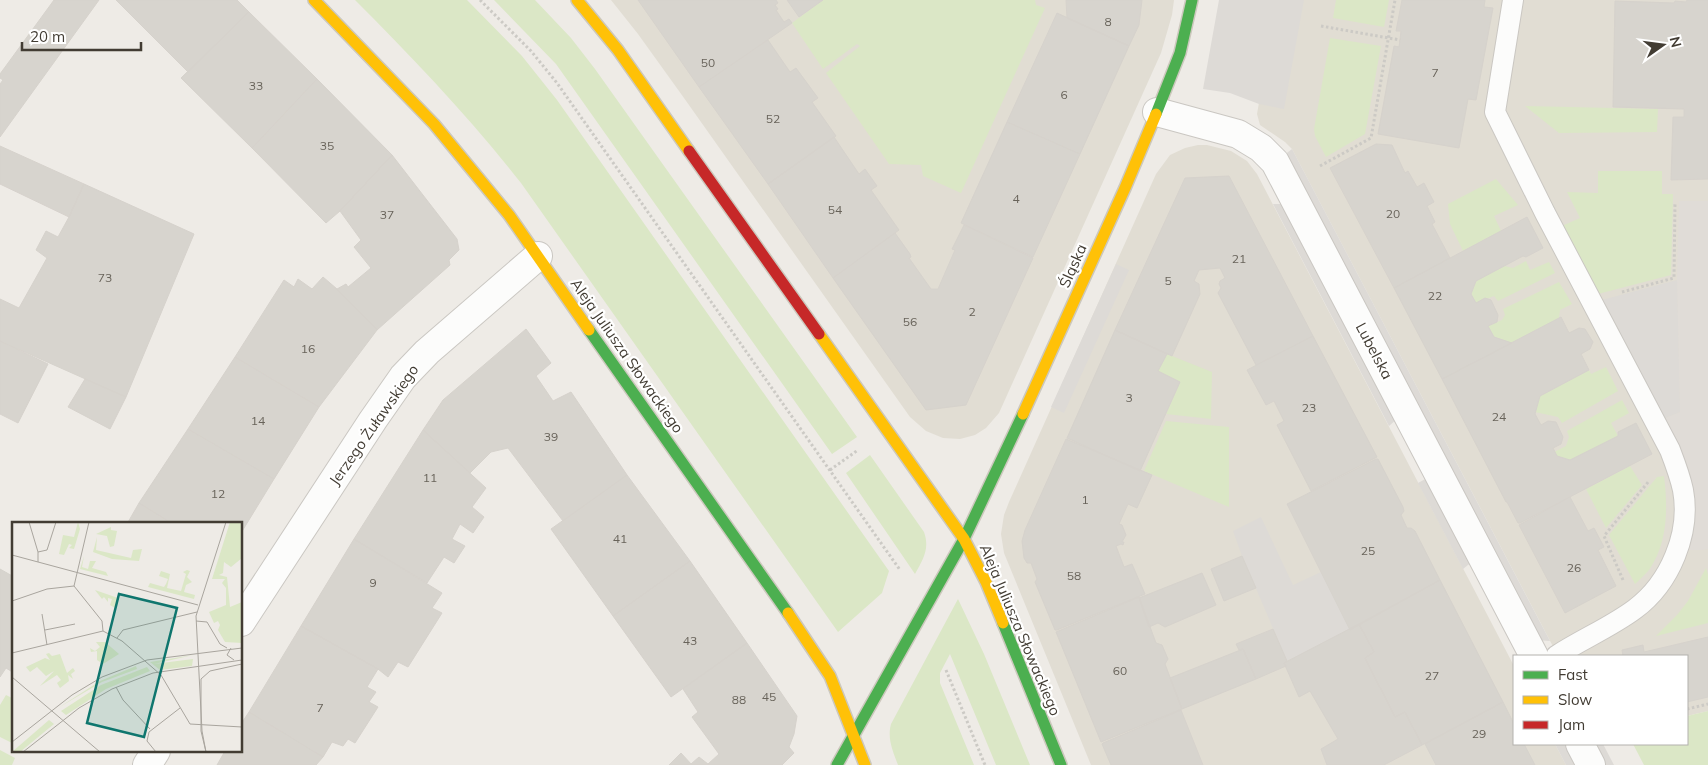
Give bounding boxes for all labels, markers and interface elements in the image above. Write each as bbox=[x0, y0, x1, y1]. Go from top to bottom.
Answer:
house number: 8 bbox=[1104, 14, 1112, 29]
scale bar bbox=[22, 20, 141, 52]
north arrow bbox=[1638, 20, 1688, 70]
text: 20 m bbox=[30, 27, 65, 46]
text: N bbox=[1666, 35, 1686, 49]
house number: 50 bbox=[701, 55, 715, 70]
house number: 7 bbox=[1431, 65, 1439, 80]
house number: 33 bbox=[249, 78, 263, 93]
house number: 6 bbox=[1060, 87, 1068, 102]
house number: 52 bbox=[766, 111, 780, 126]
house number: 35 bbox=[320, 138, 334, 153]
house number: 4 bbox=[1012, 191, 1020, 206]
house number: 54 bbox=[828, 202, 842, 217]
house number: 20 bbox=[1386, 206, 1400, 221]
house number: 37 bbox=[380, 207, 394, 222]
street label: Śląska bbox=[1055, 241, 1091, 291]
house number: 21 bbox=[1232, 251, 1246, 266]
house number: 73 bbox=[98, 270, 112, 285]
house number: 5 bbox=[1164, 273, 1172, 288]
street label: Aleja Juliusza Słowackiego bbox=[567, 275, 688, 437]
house number: 22 bbox=[1428, 288, 1442, 303]
house number: 2 bbox=[968, 304, 976, 319]
house number: 56 bbox=[903, 314, 917, 329]
street label: Lubelska bbox=[1352, 319, 1397, 382]
house number: 16 bbox=[301, 341, 315, 356]
street label: Jerzego Żuławskiego bbox=[325, 361, 422, 489]
house number: 3 bbox=[1125, 390, 1133, 405]
house number: 23 bbox=[1302, 400, 1316, 415]
house number: 24 bbox=[1492, 409, 1506, 424]
house number: 14 bbox=[251, 413, 265, 428]
house number: 39 bbox=[544, 429, 558, 444]
house number: 11 bbox=[423, 470, 437, 485]
house number: 12 bbox=[211, 486, 225, 501]
house number: 1 bbox=[1081, 492, 1089, 507]
inset map bbox=[12, 522, 242, 752]
house number: 41 bbox=[613, 531, 627, 546]
street label: Aleja Juliusza Słowackiego bbox=[976, 541, 1065, 718]
house number: 25 bbox=[1361, 543, 1375, 558]
house number: 26 bbox=[1567, 560, 1581, 575]
house number: 58 bbox=[1067, 568, 1081, 583]
house number: 9 bbox=[369, 575, 377, 590]
house number: 43 bbox=[683, 633, 697, 648]
legend bbox=[1513, 655, 1688, 745]
house number: 60 bbox=[1113, 663, 1127, 678]
text: Fast bbox=[1558, 665, 1588, 684]
house number: 27 bbox=[1425, 668, 1439, 683]
house number: 45 bbox=[762, 689, 776, 704]
text: Slow bbox=[1558, 690, 1592, 709]
house number: 88 bbox=[732, 692, 746, 707]
house number: 7 bbox=[316, 700, 324, 715]
text: Jam bbox=[1558, 715, 1585, 734]
house number: 29 bbox=[1472, 726, 1486, 741]

